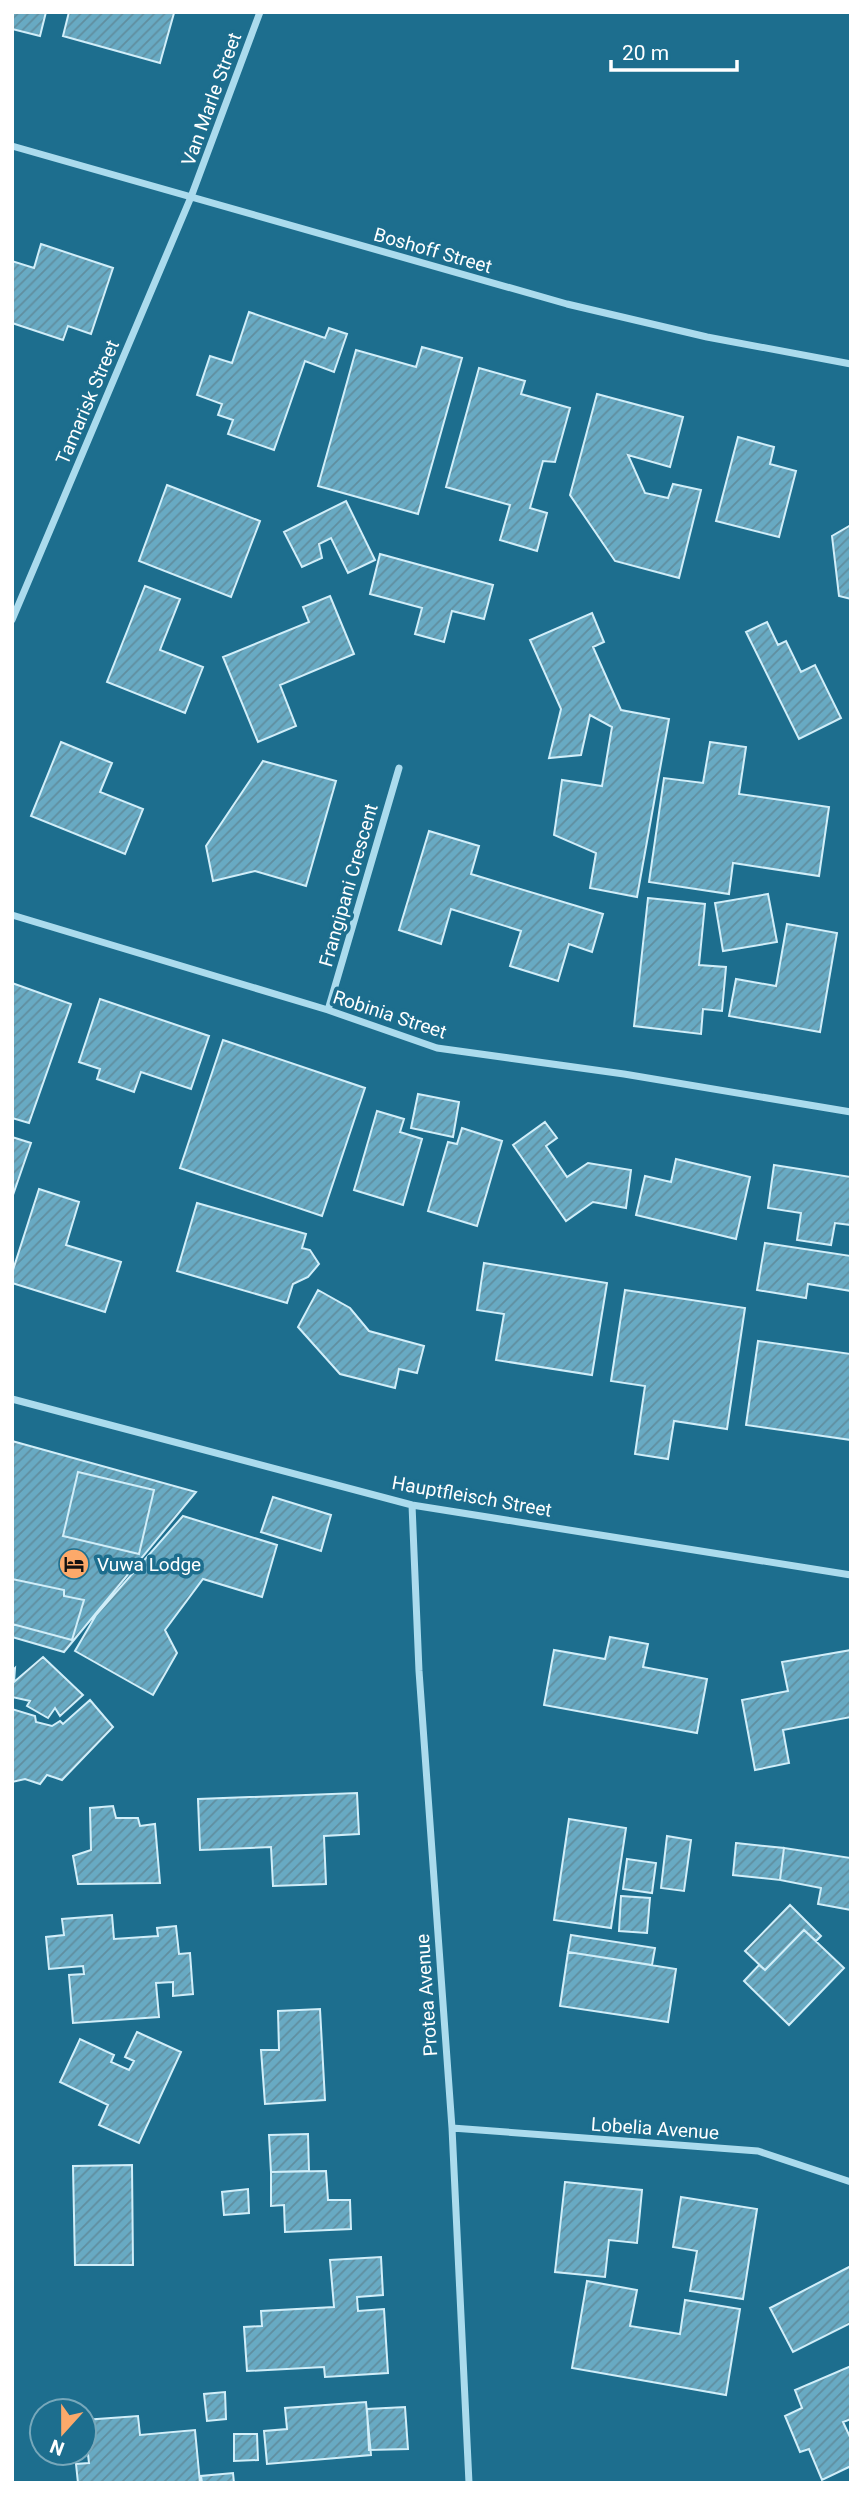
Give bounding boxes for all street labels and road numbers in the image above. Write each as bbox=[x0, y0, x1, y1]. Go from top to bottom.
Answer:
street label: Van Marle Street bbox=[177, 29, 246, 169]
street label: Boshoff Street bbox=[371, 223, 495, 278]
street label: Tamarisk Street bbox=[51, 337, 124, 468]
street label: Frangipani Crescent bbox=[314, 801, 383, 969]
street label: Robinia Street bbox=[330, 985, 450, 1044]
street label: Hauptfleisch Street bbox=[390, 1471, 554, 1522]
street label: Protea Avenue bbox=[411, 1933, 442, 2057]
street label: Lobelia Avenue bbox=[590, 2113, 720, 2144]

